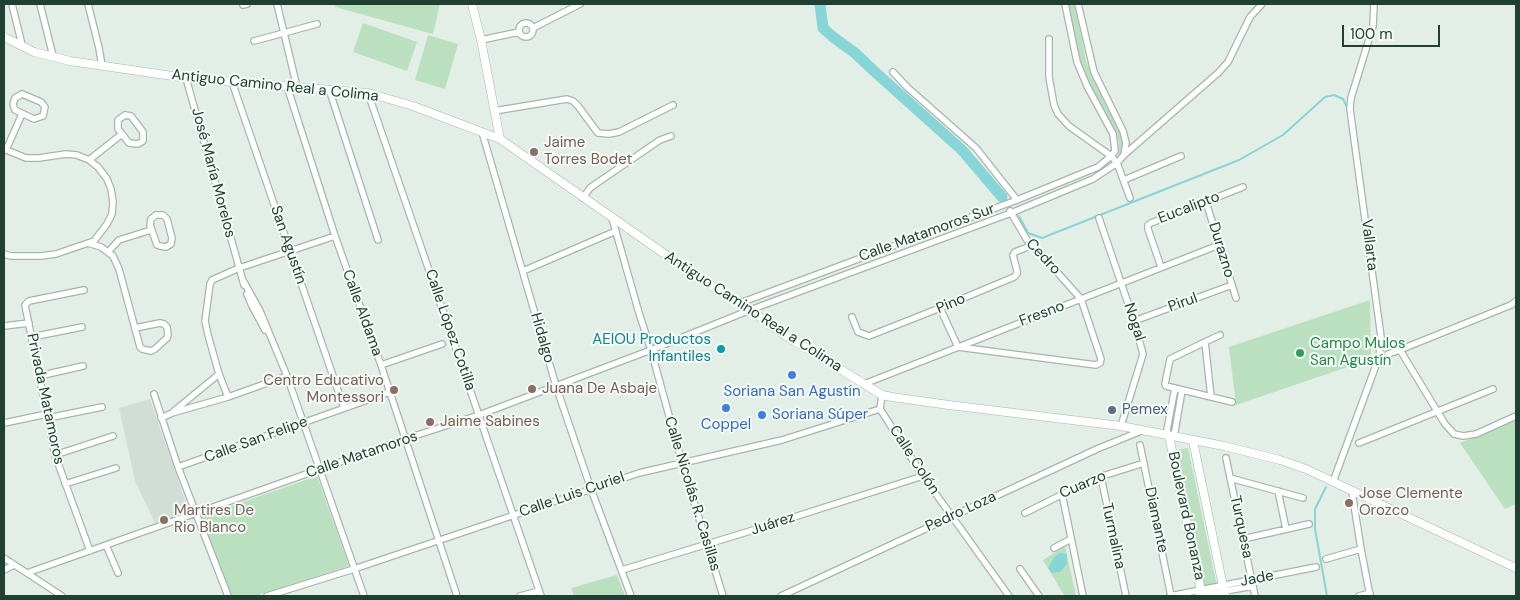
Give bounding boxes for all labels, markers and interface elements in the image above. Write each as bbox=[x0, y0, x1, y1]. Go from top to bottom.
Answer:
scale bar bbox=[1345, 15, 1442, 47]
text: 100 m bbox=[1350, 24, 1393, 44]
street label: Antiguo Camino Real a Colima bbox=[171, 66, 379, 106]
street label: José María Morelos bbox=[187, 106, 239, 240]
place label: Jaime Torres Bodet bbox=[544, 134, 632, 169]
marker: Jaime Torres Bodet bbox=[528, 146, 540, 158]
street label: Eucalipto bbox=[1156, 188, 1222, 228]
street label: Calle Matamoros Sur bbox=[856, 200, 998, 266]
street label: San Agustín bbox=[266, 204, 310, 286]
street label: Vallarta bbox=[1357, 218, 1381, 272]
street label: Durazno bbox=[1204, 220, 1238, 280]
street label: Cedro bbox=[1022, 235, 1064, 279]
street label: Antiguo Camino Real a Colima bbox=[661, 248, 845, 376]
street label: Calle Aldama bbox=[338, 267, 386, 359]
street label: Calle López Cotilla bbox=[421, 267, 479, 393]
street label: Pirul bbox=[1166, 289, 1200, 317]
street label: Pino bbox=[934, 290, 968, 318]
street label: Fresno bbox=[1017, 297, 1067, 331]
street label: Nogal bbox=[1119, 301, 1149, 343]
street label: Hidalgo bbox=[526, 311, 558, 365]
place label: AEIOU Productos Infantiles bbox=[592, 331, 711, 366]
street label: Privada Matamoros bbox=[22, 332, 68, 466]
place label: Campo Mulos San Agustín bbox=[1310, 335, 1406, 370]
marker: AEIOU Productos Infantiles bbox=[715, 343, 727, 355]
marker: Campo Mulos San Agustín bbox=[1294, 347, 1306, 359]
marker: Soriana San Agustín bbox=[786, 369, 798, 381]
place label: Centro Educativo Montessori bbox=[263, 372, 384, 407]
place label: Juana De Asbaje bbox=[542, 380, 657, 398]
marker: Juana De Asbaje bbox=[526, 383, 538, 395]
place label: Soriana San Agustín bbox=[723, 383, 861, 401]
marker: Centro Educativo Montessori bbox=[388, 384, 400, 396]
place label: Pemex bbox=[1122, 401, 1168, 419]
marker: Coppel bbox=[720, 402, 732, 414]
marker: Pemex bbox=[1106, 404, 1118, 416]
place label: Soriana Súper bbox=[772, 406, 868, 424]
marker: Soriana Súper bbox=[756, 409, 768, 421]
street label: Calle San Felipe bbox=[202, 413, 310, 467]
place label: Jaime Sabines bbox=[440, 413, 540, 431]
street label: Calle Nicolás R. Casillas bbox=[660, 414, 724, 574]
marker: Jaime Sabines bbox=[424, 416, 436, 428]
place label: Coppel bbox=[701, 416, 751, 434]
street label: Calle Colón bbox=[885, 422, 943, 498]
street label: Calle Matamoros bbox=[304, 427, 420, 483]
street label: Boulevard Bonanza bbox=[1164, 450, 1208, 582]
street label: Cuarzo bbox=[1057, 467, 1109, 503]
street label: Calle Luis Curiel bbox=[517, 469, 627, 521]
place label: Jose Clemente Orozco bbox=[1359, 485, 1463, 520]
street label: Diamante bbox=[1140, 486, 1172, 554]
street label: Pedro Loza bbox=[923, 488, 999, 536]
street label: Turquesa bbox=[1226, 494, 1256, 560]
marker: Jose Clemente Orozco bbox=[1343, 497, 1355, 509]
street label: Turmalina bbox=[1097, 501, 1129, 571]
place label: Martires De Rio Blanco bbox=[174, 502, 254, 537]
street label: Juárez bbox=[749, 508, 797, 540]
marker: Martires De Rio Blanco bbox=[158, 514, 170, 526]
street label: Jade bbox=[1239, 567, 1275, 591]

